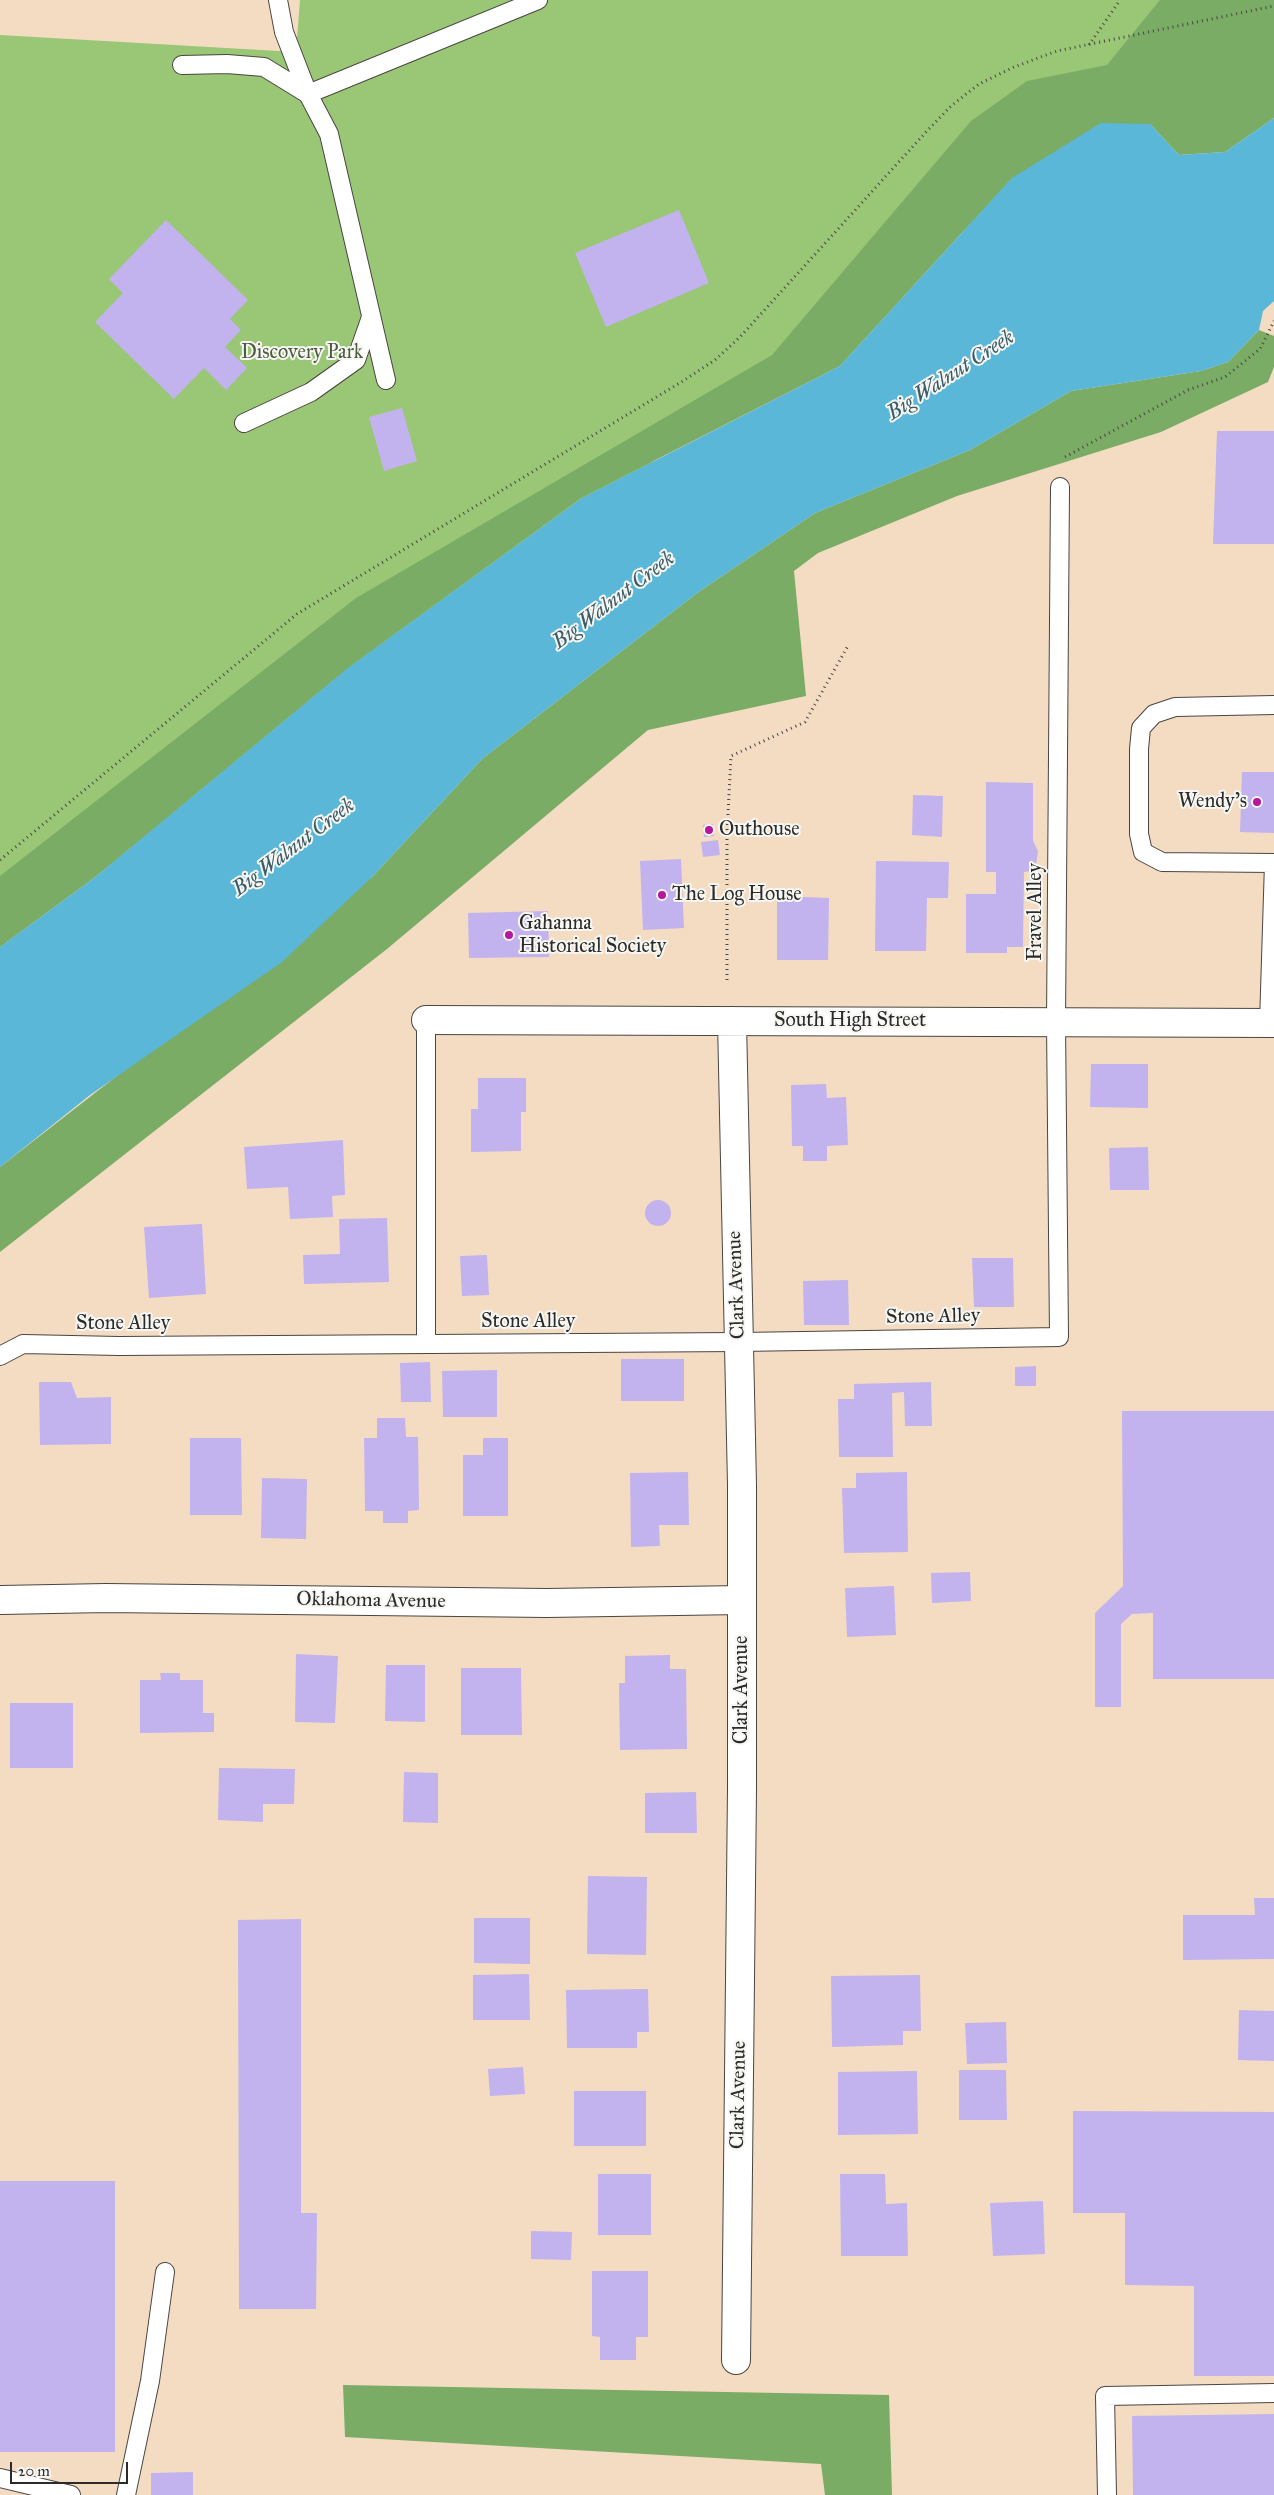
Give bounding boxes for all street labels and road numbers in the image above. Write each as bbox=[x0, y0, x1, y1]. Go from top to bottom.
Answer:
street label: Fravel Alley bbox=[1024, 863, 1048, 961]
street label: South High Street bbox=[774, 1009, 926, 1033]
street label: Clark Avenue bbox=[723, 1230, 751, 1340]
street label: Stone Alley bbox=[886, 1304, 980, 1330]
street label: Stone Alley bbox=[481, 1310, 575, 1334]
street label: Stone Alley bbox=[76, 1312, 170, 1336]
street label: Oklahoma Avenue bbox=[296, 1588, 446, 1614]
street label: Clark Avenue bbox=[730, 1636, 754, 1744]
street label: Clark Avenue bbox=[726, 2041, 752, 2149]

